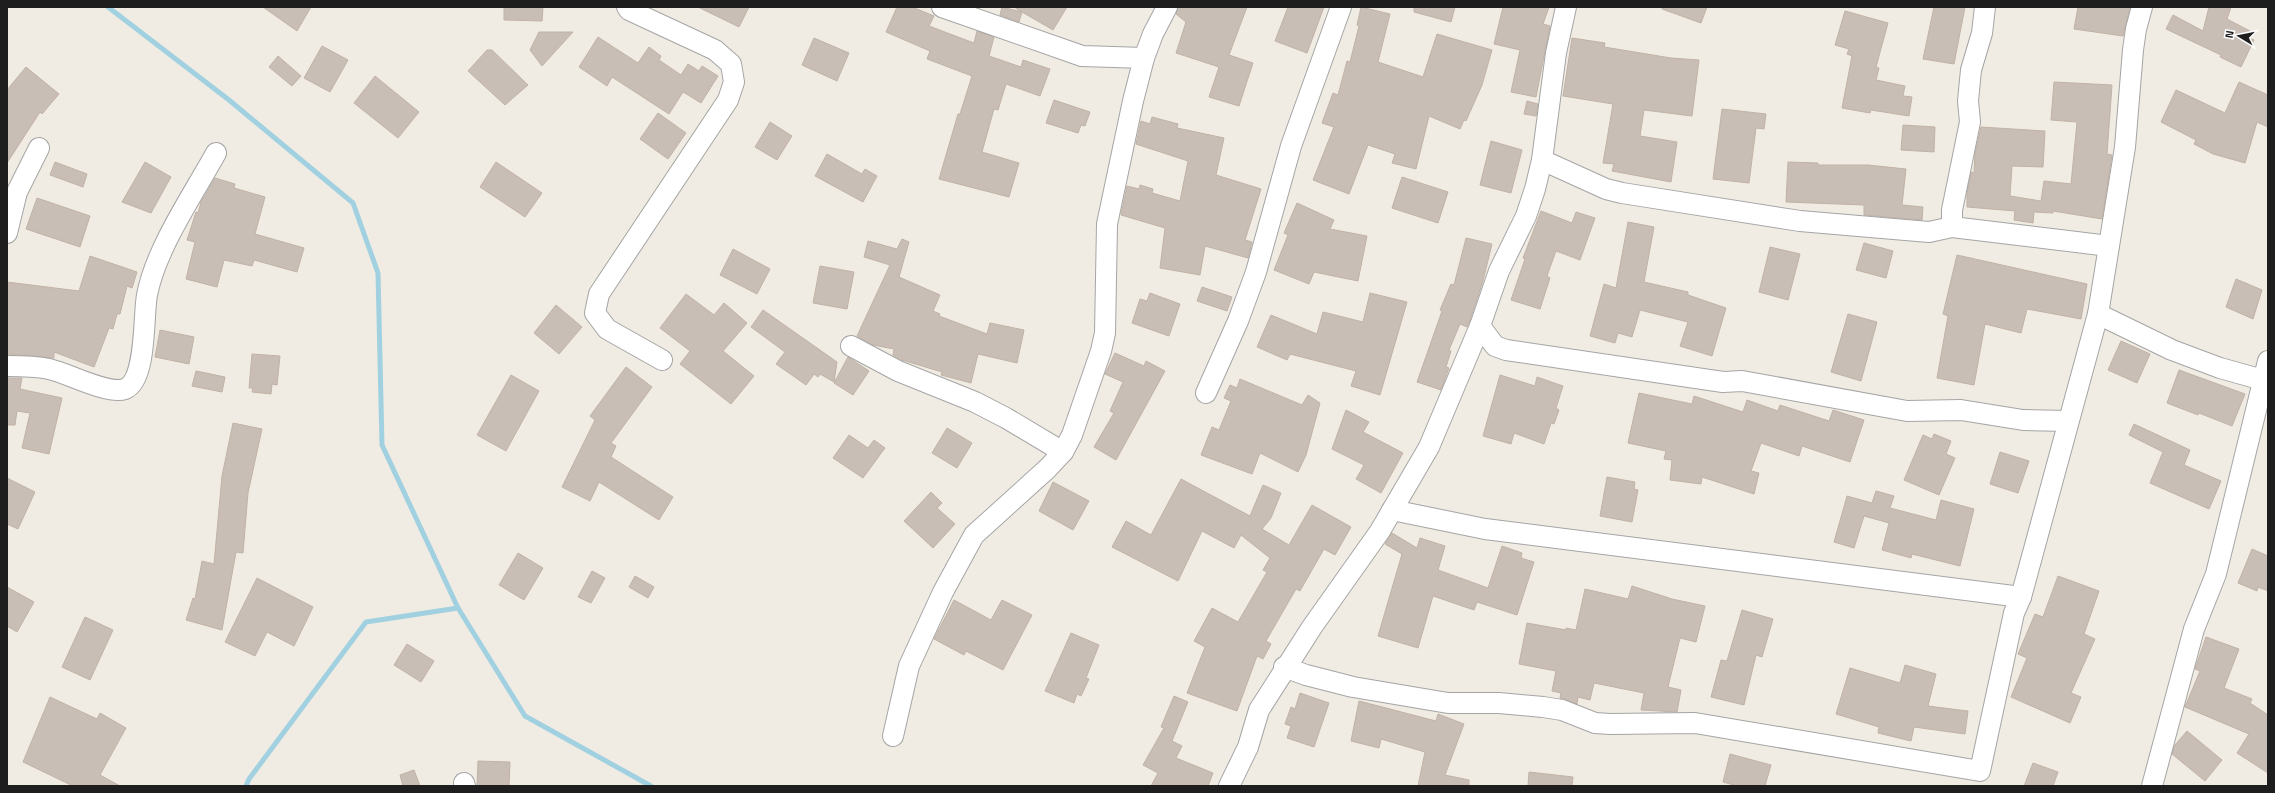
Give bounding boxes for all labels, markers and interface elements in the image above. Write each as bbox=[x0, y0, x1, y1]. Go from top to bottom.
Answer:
north arrow bbox=[2219, 16, 2259, 56]
text: N bbox=[2221, 29, 2238, 39]

